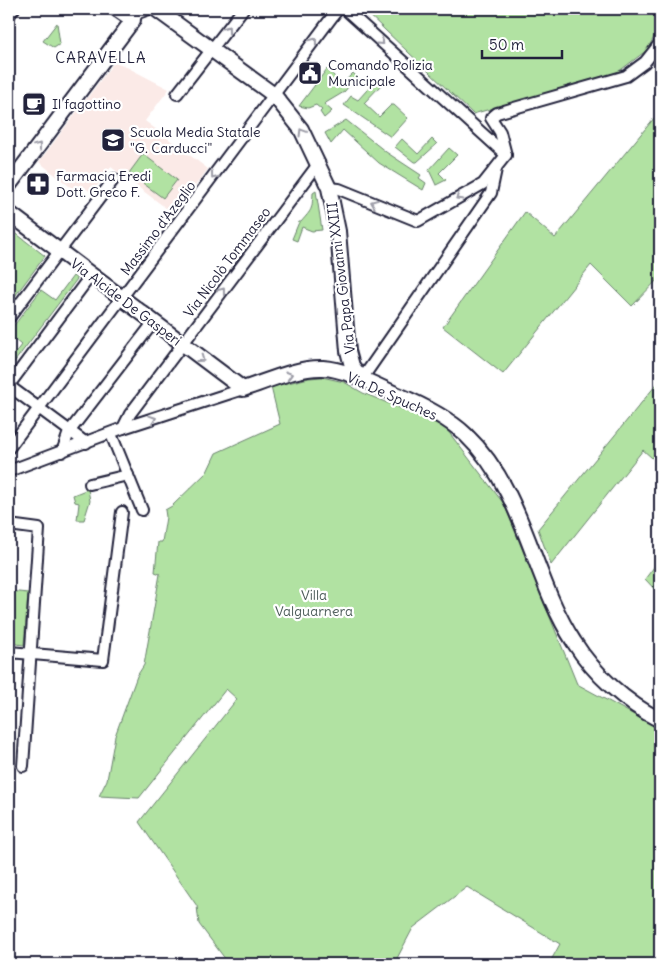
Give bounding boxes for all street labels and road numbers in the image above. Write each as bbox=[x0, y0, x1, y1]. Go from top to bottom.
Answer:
street label: Massimo d'Azeglio bbox=[117, 177, 200, 279]
street label: Via Papa Giovanni XXIII bbox=[323, 201, 359, 355]
street label: Via Nicolò Tommaseo bbox=[180, 203, 275, 321]
street label: Via Alcide De Gasperi bbox=[67, 254, 185, 350]
street label: Via De Spuches bbox=[344, 368, 440, 424]

